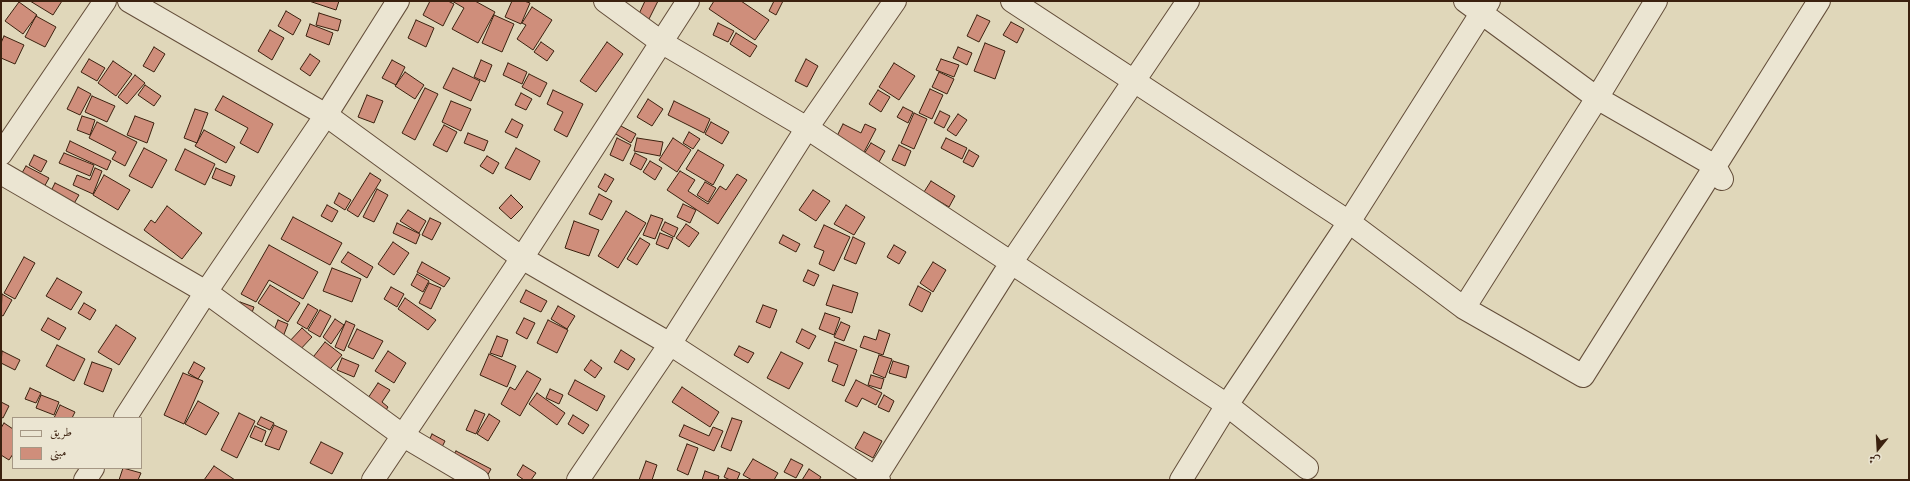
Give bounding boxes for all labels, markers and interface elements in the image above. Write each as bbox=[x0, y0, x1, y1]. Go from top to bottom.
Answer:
legend bbox=[12, 417, 142, 469]
text: طريق bbox=[50, 424, 72, 439]
north arrow bbox=[1858, 429, 1898, 469]
text: مبنى bbox=[50, 444, 66, 459]
text: ش bbox=[1867, 452, 1882, 469]

